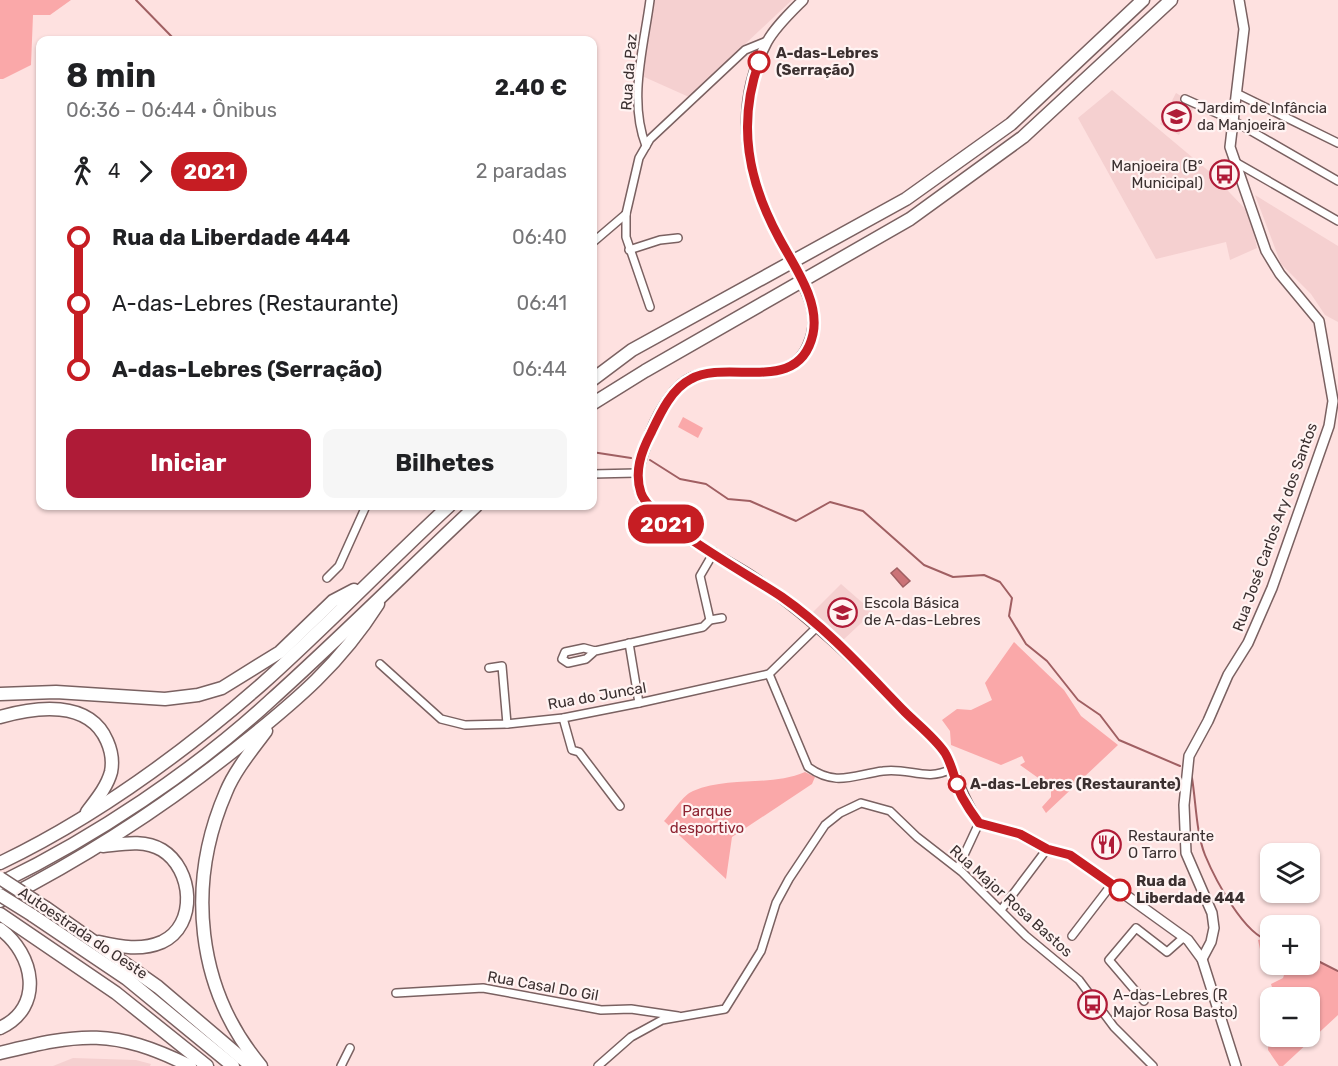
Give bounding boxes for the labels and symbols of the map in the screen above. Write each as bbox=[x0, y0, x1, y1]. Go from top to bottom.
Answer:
street label: Rua da Paz bbox=[617, 33, 641, 111]
place label: A-das-Lebres (Serração) bbox=[776, 44, 878, 79]
marker: A-das-Lebres (Serração) bbox=[748, 51, 770, 73]
place label: Jardim de Infância da Manjoeira bbox=[1197, 99, 1327, 134]
school or university icon: Jardim de Infância da Manjoeira bbox=[1160, 101, 1192, 133]
place label: Manjoeira (Bº Municipal) bbox=[1111, 157, 1203, 192]
bus stop icon: Manjoeira (Bº Municipal) bbox=[1208, 159, 1240, 191]
street label: Rua José Carlos Ary dos Santos bbox=[1229, 420, 1321, 634]
line badge: 2021 bbox=[624, 504, 708, 544]
place label: Escola Básica de A-das-Lebres bbox=[864, 594, 981, 629]
school or university icon: Escola Básica de A-das-Lebres bbox=[827, 596, 859, 628]
street label: Rua do Juncal bbox=[546, 678, 648, 714]
marker: A-das-Lebres (Restaurante) bbox=[948, 775, 966, 793]
place label: A-das-Lebres (Restaurante) bbox=[970, 775, 1181, 793]
park label: Parque desportivo bbox=[670, 802, 744, 837]
place label: Restaurante O Tarro bbox=[1128, 827, 1214, 862]
restaurant icon: Restaurante O Tarro bbox=[1091, 829, 1123, 861]
street label: Rua Major Rosa Bastos bbox=[946, 841, 1076, 961]
place label: Rua da Liberdade 444 bbox=[1136, 872, 1245, 907]
marker: Rua da Liberdade 444 bbox=[1109, 879, 1131, 901]
street label: Autoestrada do Oeste bbox=[15, 883, 151, 983]
street label: Rua Casal Do Gil bbox=[486, 967, 600, 1005]
place label: A-das-Lebres (R Major Rosa Basto) bbox=[1113, 986, 1238, 1021]
bus stop icon: A-das-Lebres (R Major Rosa Basto) bbox=[1076, 988, 1108, 1020]

